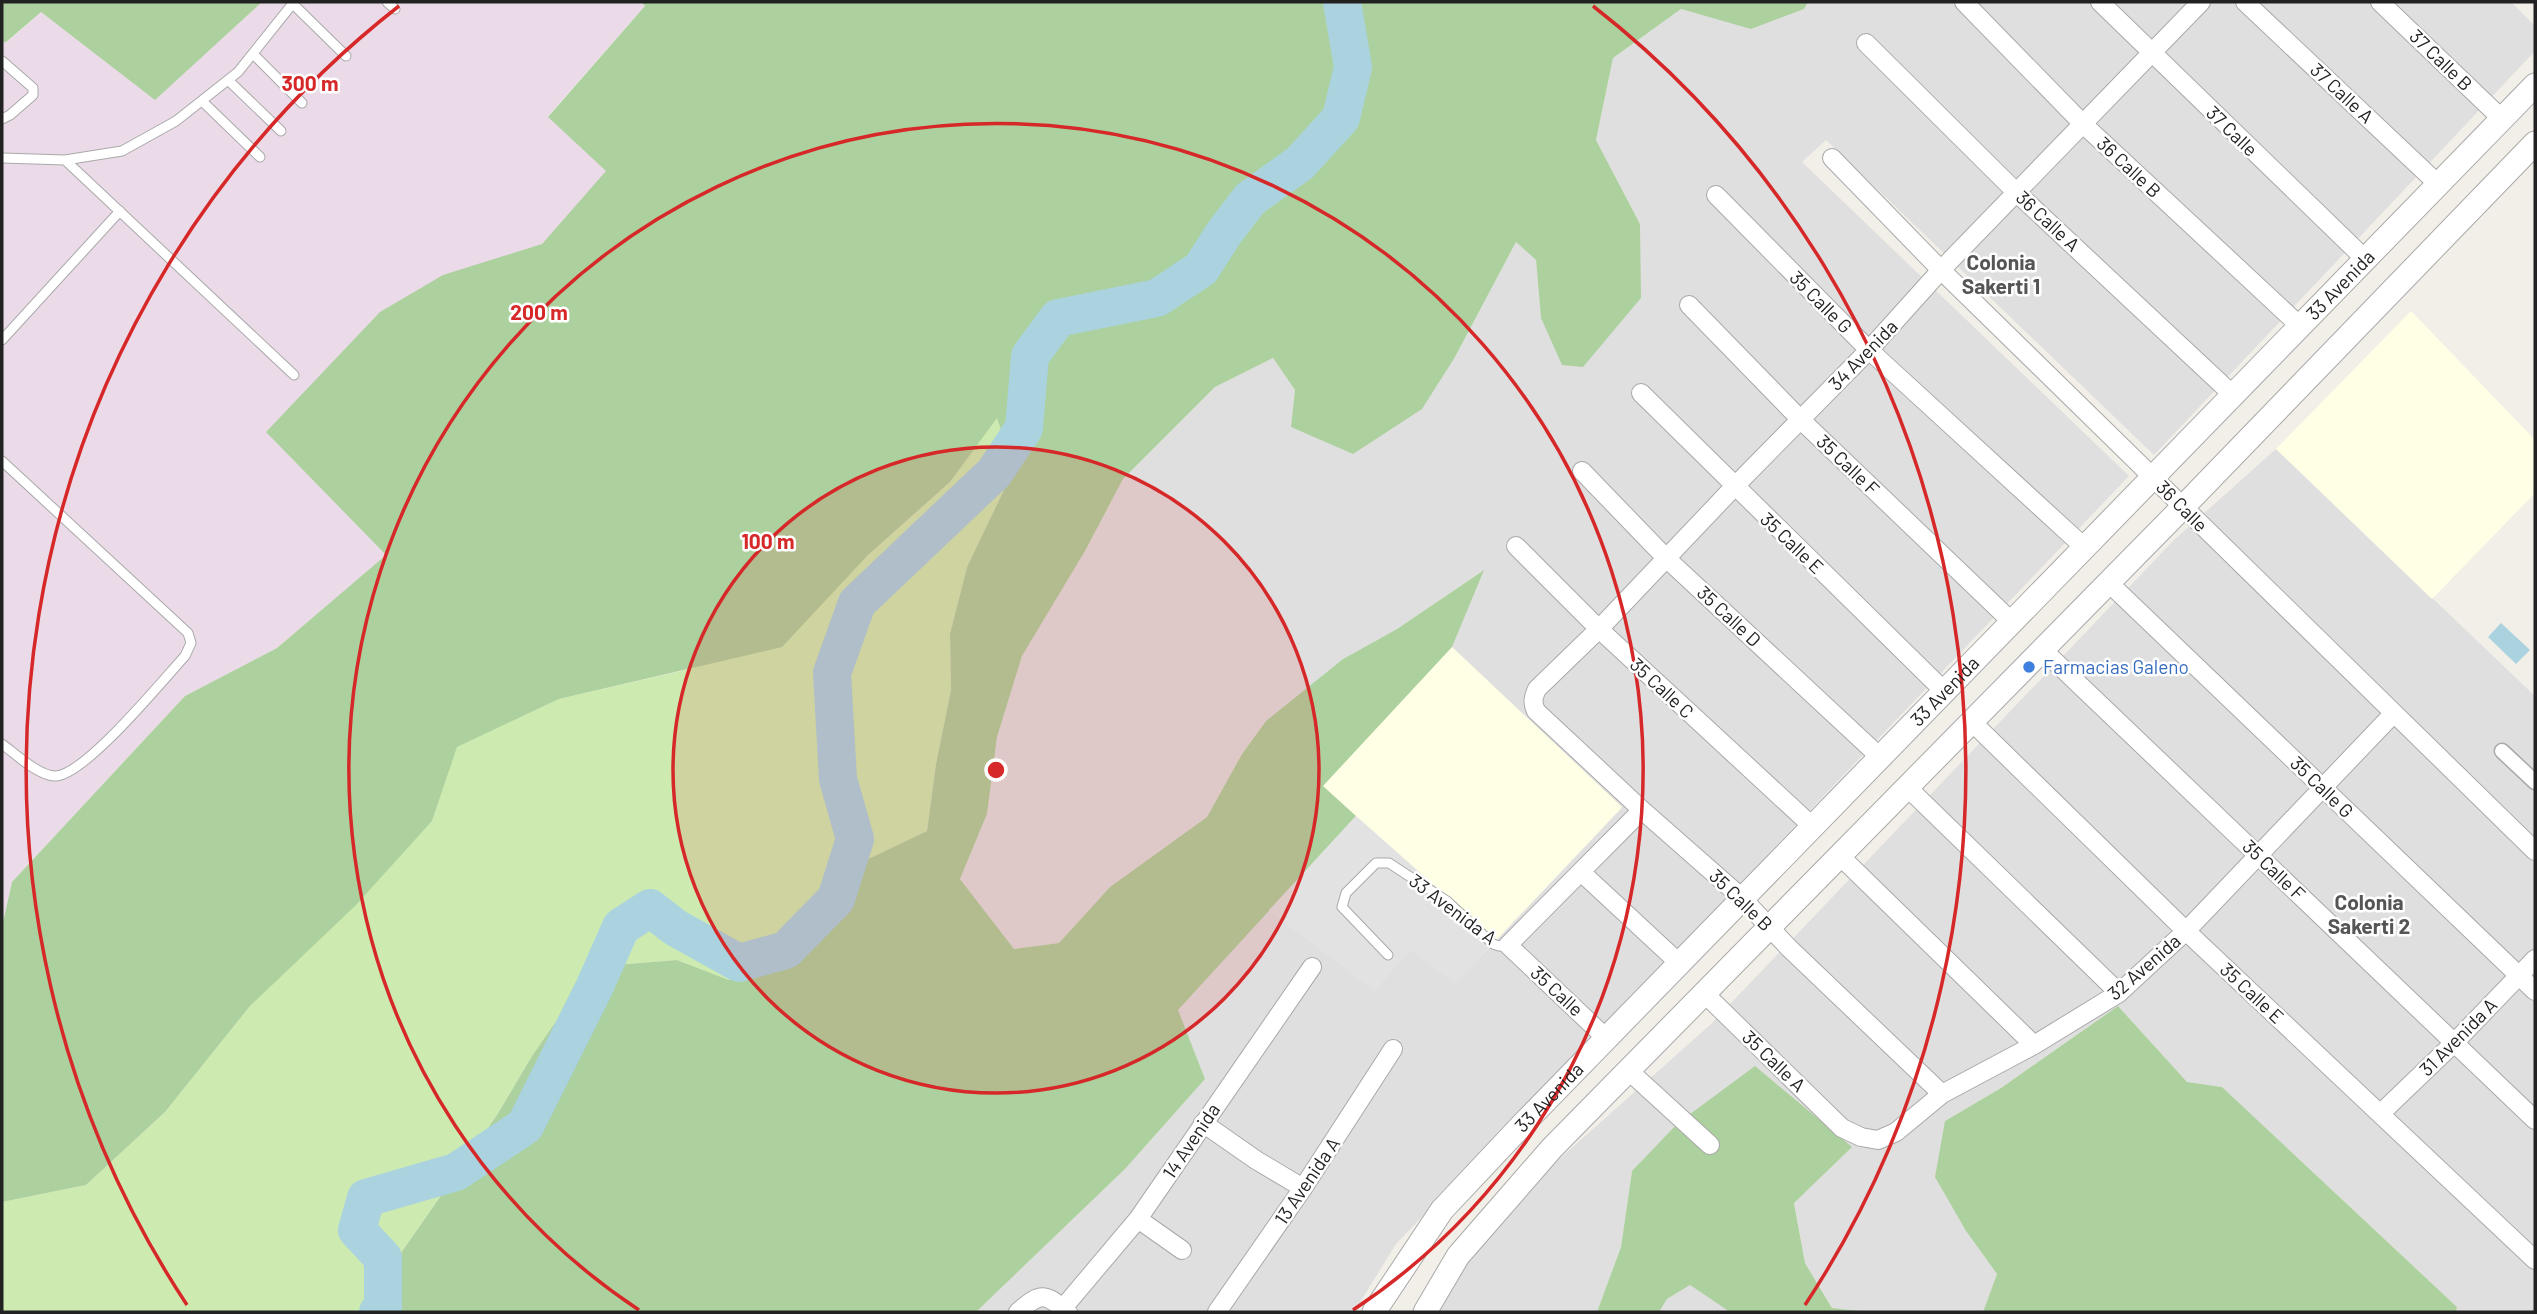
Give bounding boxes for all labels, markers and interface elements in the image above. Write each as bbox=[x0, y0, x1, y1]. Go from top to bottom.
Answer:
street label: 37 Calle B bbox=[2405, 24, 2477, 95]
street label: 37 Calle A bbox=[2306, 58, 2379, 128]
text: 300 m bbox=[281, 70, 339, 95]
street label: 37 Calle bbox=[2202, 101, 2263, 161]
street label: 36 Calle B bbox=[2093, 131, 2166, 202]
street label: 36 Calle A bbox=[2012, 185, 2085, 256]
street label: 33 Avenida bbox=[2301, 245, 2379, 324]
district label: Colonia Sakerti 1 bbox=[1962, 249, 2040, 298]
street label: 35 Calle G bbox=[1785, 266, 1857, 338]
text: 200 m bbox=[510, 299, 568, 324]
street label: 34 Avenida bbox=[1823, 315, 1902, 395]
street label: 35 Calle F bbox=[1812, 429, 1885, 500]
street label: 36 Calle bbox=[2152, 475, 2213, 536]
street label: 35 Calle E bbox=[1756, 507, 1829, 578]
text: 100 m bbox=[741, 528, 795, 553]
street label: 35 Calle D bbox=[1693, 580, 1766, 651]
street label: 33 Avenida bbox=[1905, 651, 1983, 730]
street label: 35 Calle C bbox=[1626, 652, 1699, 723]
place label: Farmacias Galeno bbox=[2043, 655, 2189, 678]
marker: Farmacias Galeno bbox=[2021, 659, 2037, 675]
street label: 35 Calle G bbox=[2286, 751, 2359, 822]
centre of rings bbox=[984, 758, 1008, 782]
street label: 35 Calle F bbox=[2238, 834, 2311, 905]
street label: 35 Calle B bbox=[1705, 864, 1778, 935]
street label: 33 Avenida A bbox=[1405, 868, 1502, 949]
district label: Colonia Sakerti 2 bbox=[2328, 889, 2410, 938]
street label: 32 Avenida bbox=[2103, 929, 2185, 1004]
street label: 35 Calle E bbox=[2216, 957, 2289, 1028]
street label: 35 Calle bbox=[1526, 961, 1588, 1021]
street label: 31 Avenida A bbox=[2414, 993, 2501, 1080]
street label: 35 Calle A bbox=[1738, 1025, 1811, 1096]
street label: 33 Avenida bbox=[1509, 1057, 1588, 1137]
street label: 14 Avenida bbox=[1157, 1099, 1224, 1183]
street label: 13 Avenida A bbox=[1269, 1133, 1344, 1229]

